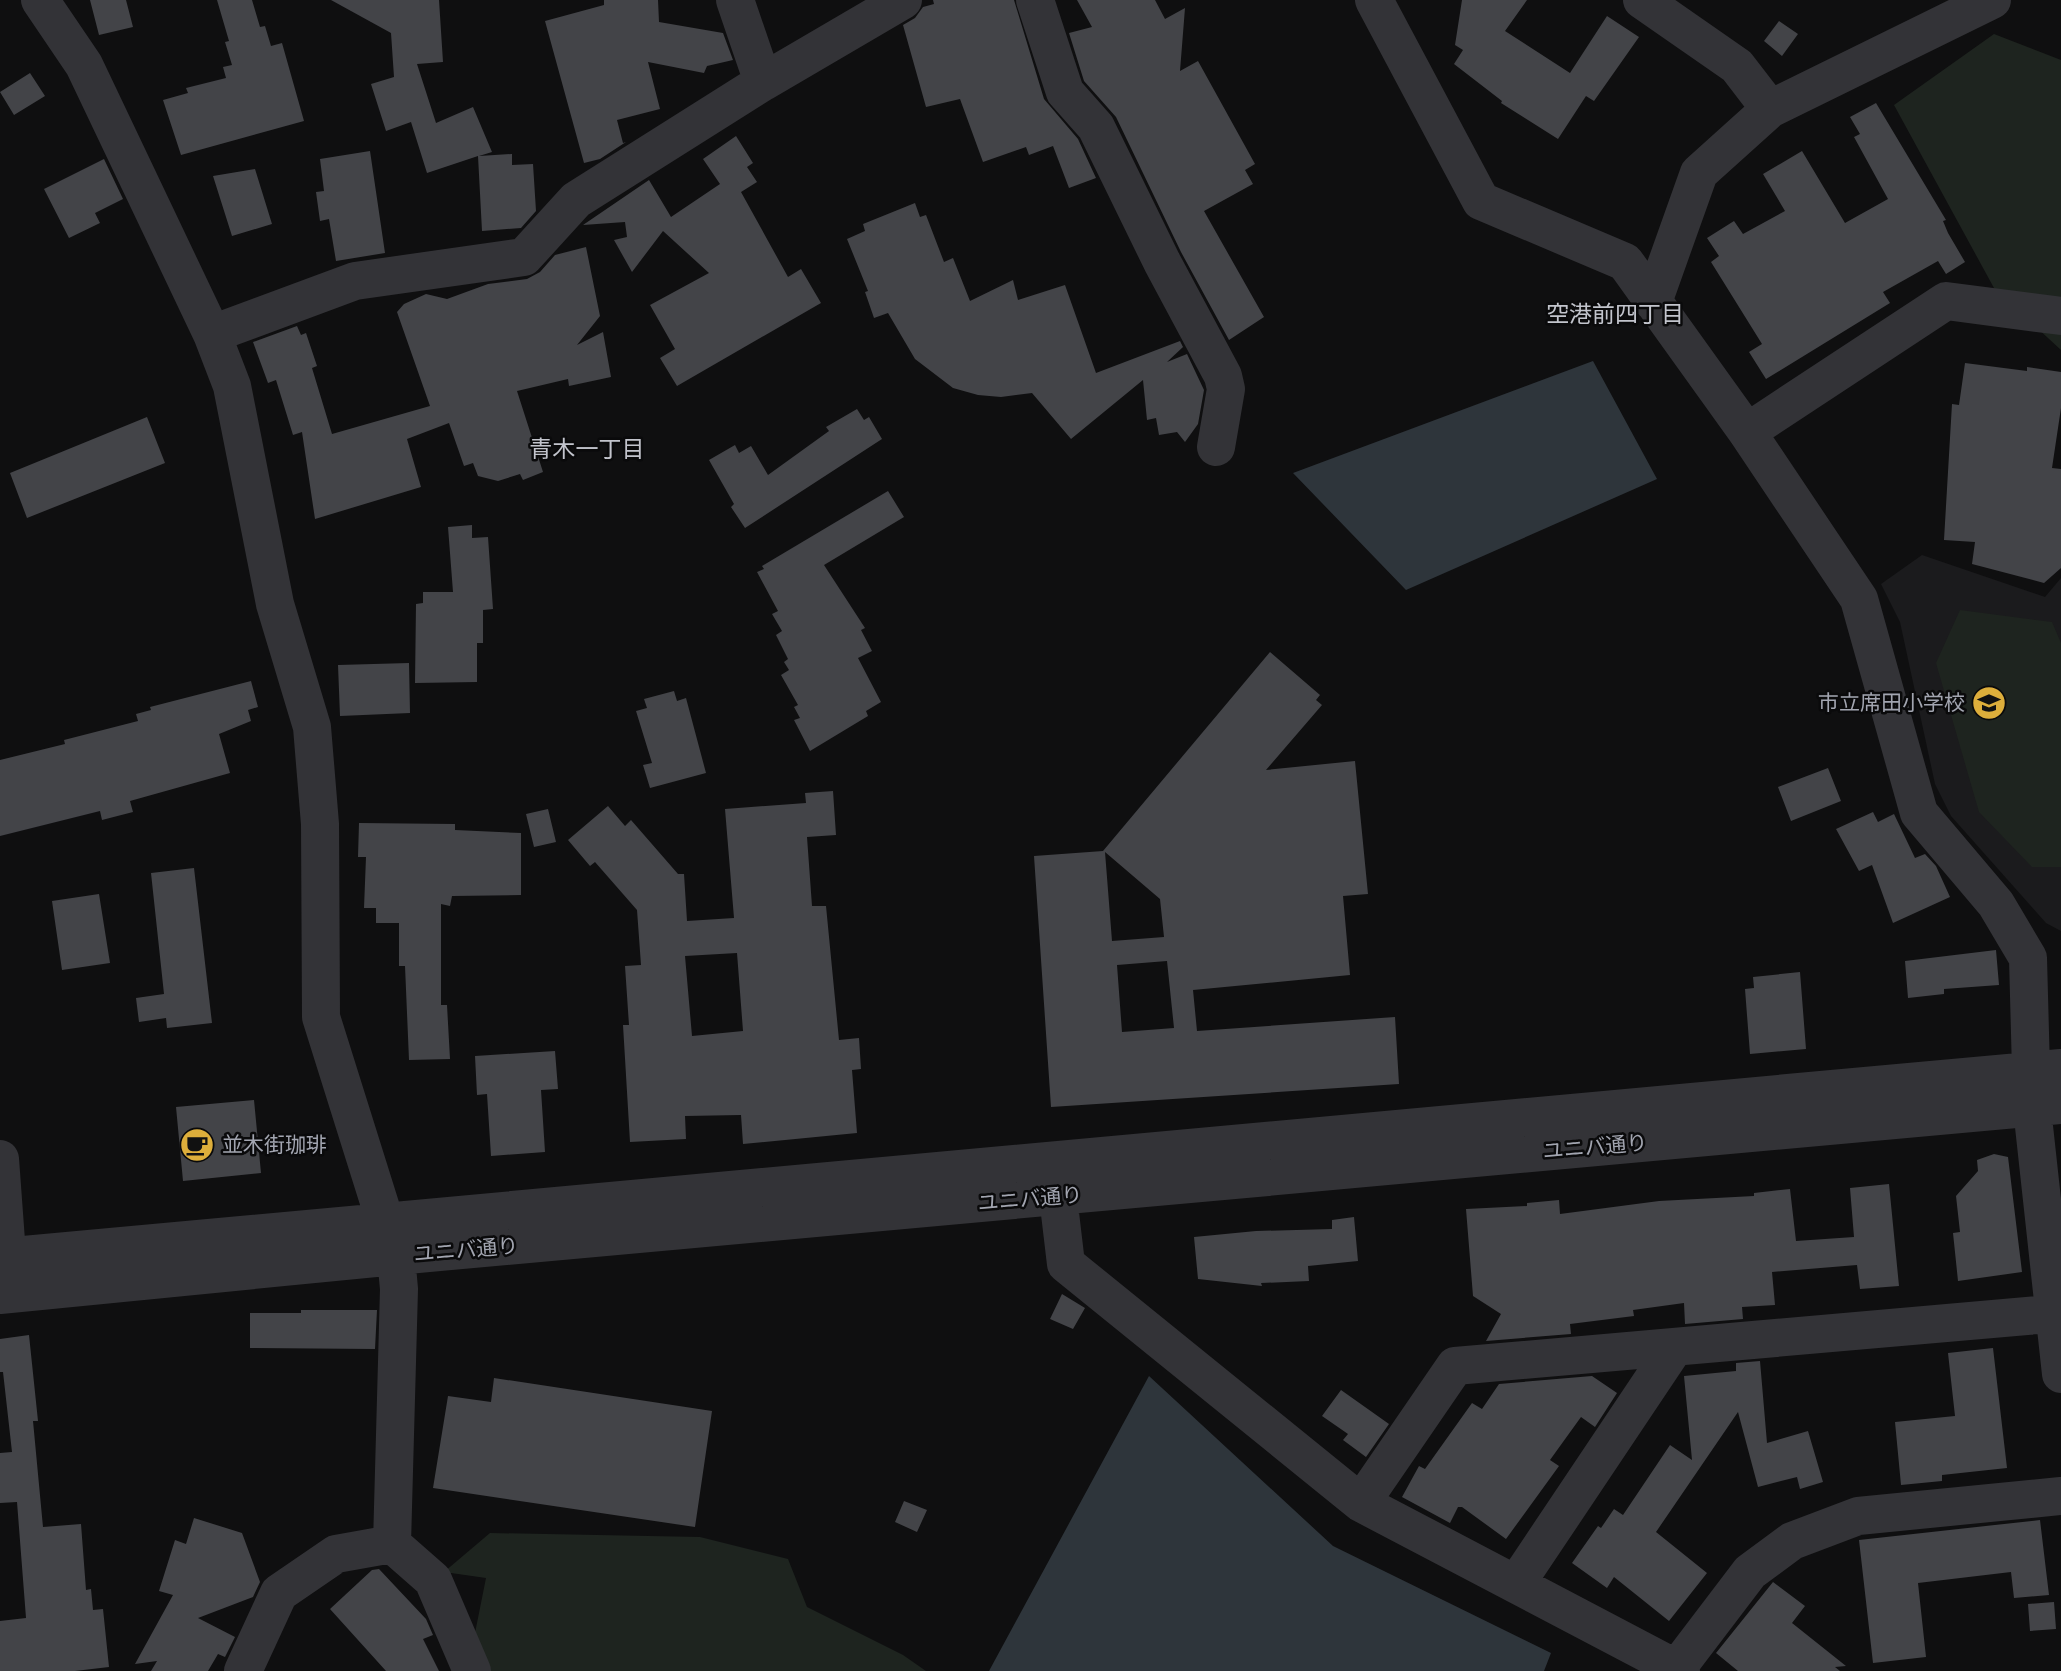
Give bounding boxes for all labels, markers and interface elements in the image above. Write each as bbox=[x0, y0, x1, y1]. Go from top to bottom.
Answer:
district label: 空港前四丁目 bbox=[1546, 299, 1684, 327]
district label: 青木一丁目 bbox=[530, 434, 645, 462]
school or university icon: 市立席田小学校 bbox=[1970, 684, 2008, 722]
place label: 市立席田小学校 bbox=[1818, 689, 1965, 714]
cafe icon: 並木街珈琲 bbox=[178, 1126, 216, 1164]
street label: ユニバ通り bbox=[1541, 1128, 1648, 1163]
place label: 並木街珈琲 bbox=[222, 1131, 327, 1156]
street label: ユニバ通り bbox=[976, 1180, 1083, 1215]
street label: ユニバ通り bbox=[412, 1231, 519, 1266]

